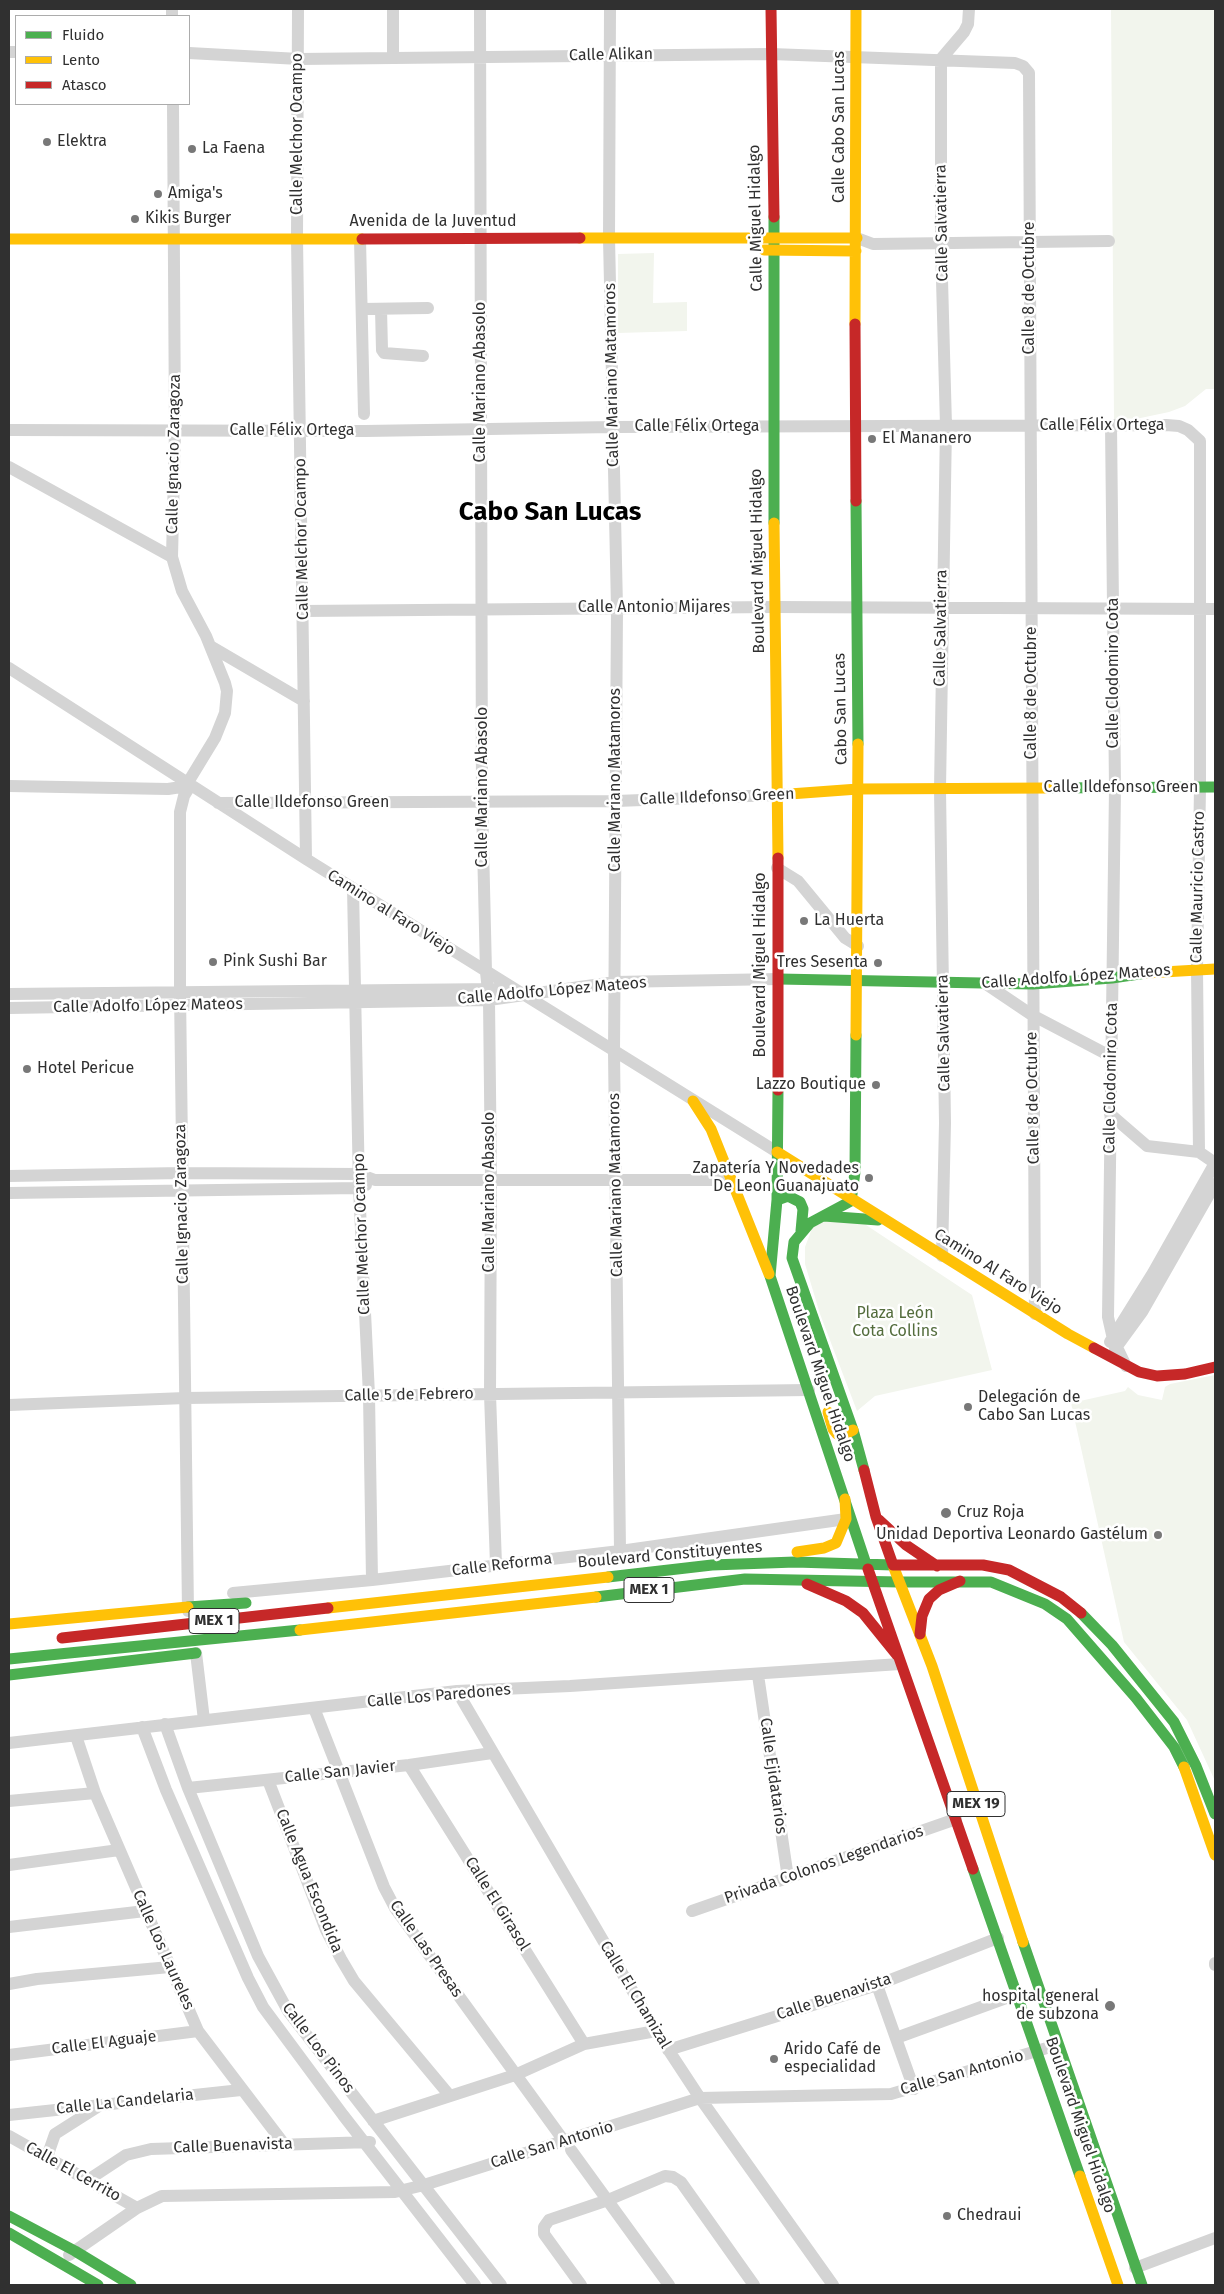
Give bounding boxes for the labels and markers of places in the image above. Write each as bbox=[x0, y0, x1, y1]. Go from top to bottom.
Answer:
place label: Elektra bbox=[57, 132, 107, 152]
marker: Elektra bbox=[41, 136, 53, 148]
place label: La Faena bbox=[202, 139, 265, 159]
marker: La Faena bbox=[186, 143, 198, 155]
place label: Amiga's bbox=[168, 184, 223, 204]
marker: Amiga's bbox=[152, 188, 164, 200]
place label: Kikis Burger bbox=[145, 209, 231, 229]
marker: Kikis Burger bbox=[129, 213, 141, 225]
place label: El Mananero bbox=[882, 429, 972, 449]
marker: El Mananero bbox=[866, 433, 878, 445]
place label: La Huerta bbox=[814, 911, 884, 931]
marker: La Huerta bbox=[798, 915, 810, 927]
place label: Pink Sushi Bar bbox=[223, 952, 327, 972]
place label: Tres Sesenta bbox=[777, 953, 868, 973]
marker: Pink Sushi Bar bbox=[207, 956, 219, 968]
marker: Tres Sesenta bbox=[872, 957, 884, 969]
place label: Hotel Pericue bbox=[37, 1059, 134, 1079]
marker: Hotel Pericue bbox=[21, 1063, 33, 1075]
place label: Lazzo Boutique bbox=[756, 1075, 866, 1095]
marker: Lazzo Boutique bbox=[870, 1079, 882, 1091]
place label: Zapatería Y Novedades De Leon Guanajuato bbox=[692, 1159, 859, 1197]
marker: Zapatería Y Novedades De Leon Guanajuato bbox=[863, 1172, 875, 1184]
place label: Delegación de Cabo San Lucas bbox=[978, 1388, 1090, 1426]
marker: Delegación de Cabo San Lucas bbox=[962, 1401, 974, 1413]
place label: Cruz Roja bbox=[957, 1503, 1024, 1523]
marker: Cruz Roja bbox=[939, 1506, 953, 1520]
place label: Unidad Deportiva Leonardo Gastélum bbox=[876, 1525, 1148, 1545]
marker: Unidad Deportiva Leonardo Gastélum bbox=[1152, 1529, 1164, 1541]
place label: hospital general de subzona bbox=[982, 1987, 1099, 2025]
marker: hospital general de subzona bbox=[1103, 1999, 1117, 2013]
place label: Arido Café de especialidad bbox=[784, 2040, 881, 2078]
marker: Arido Café de especialidad bbox=[768, 2053, 780, 2065]
place label: Chedraui bbox=[957, 2206, 1022, 2226]
marker: Chedraui bbox=[941, 2210, 953, 2222]

